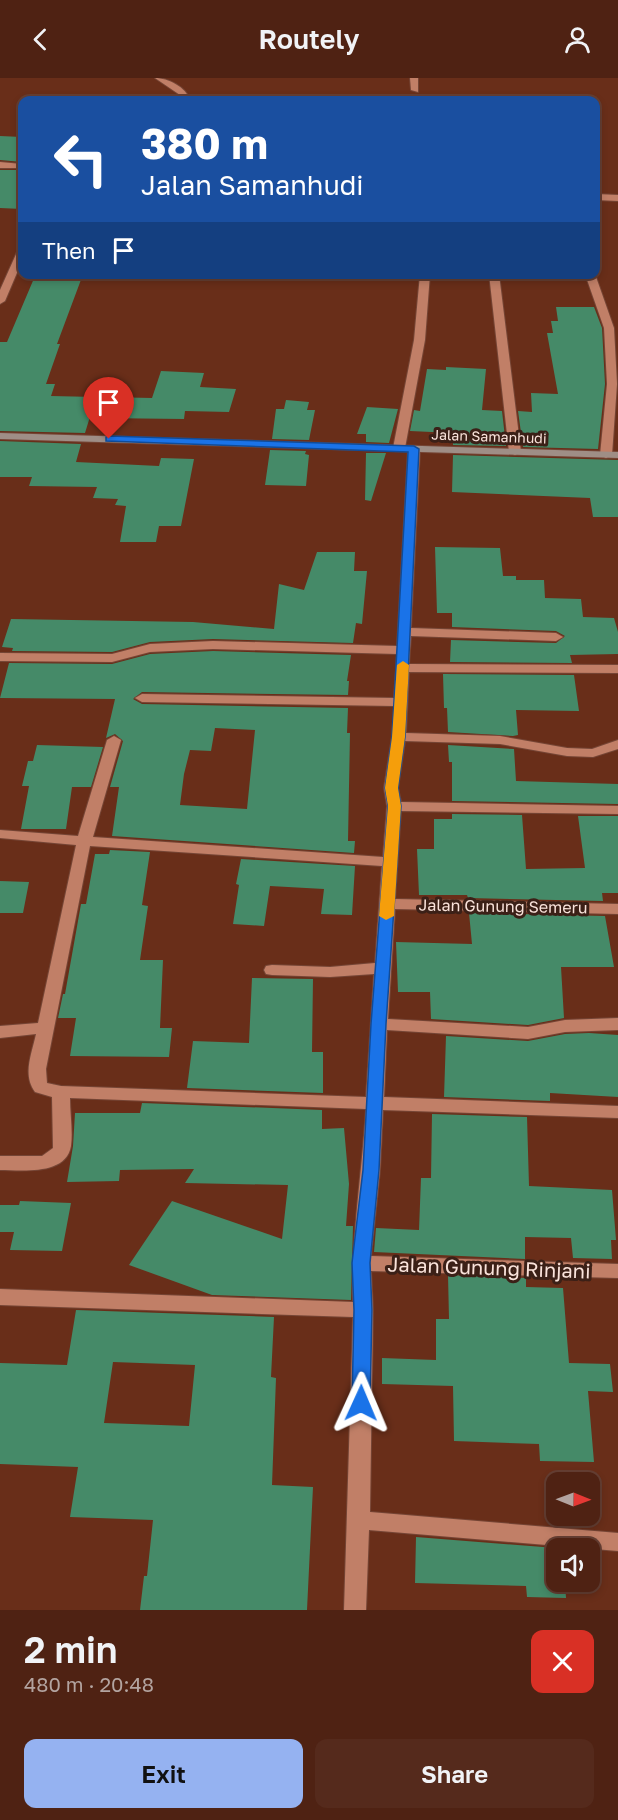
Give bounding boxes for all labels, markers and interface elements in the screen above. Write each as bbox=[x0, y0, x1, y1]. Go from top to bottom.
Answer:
icon: back bbox=[24, 23, 57, 56]
text: Routely bbox=[259, 23, 359, 55]
icon: person bbox=[561, 23, 594, 56]
text: 380 m bbox=[141, 118, 268, 168]
icon: left bbox=[42, 120, 120, 198]
text: Jalan Samanhudi bbox=[141, 169, 364, 201]
icon: arrive bbox=[107, 234, 140, 267]
text: Then bbox=[42, 237, 95, 264]
pin bbox=[83, 377, 134, 439]
icon: arrive bbox=[92, 386, 125, 419]
street label: Jalan Samanhudi bbox=[431, 425, 547, 447]
street label: Jalan Gunung Semeru bbox=[418, 895, 588, 917]
street label: Jalan Gunung Rinjani bbox=[387, 1251, 591, 1283]
position arrow bbox=[329, 1371, 393, 1435]
north arrow bbox=[546, 1472, 600, 1526]
map controls bbox=[546, 1472, 600, 1592]
button: sound bbox=[546, 1538, 600, 1592]
text: 2 min bbox=[24, 1628, 118, 1671]
button: close bbox=[531, 1630, 594, 1693]
text: 480 m · 20:48 bbox=[24, 1672, 154, 1696]
button: Exit bbox=[24, 1739, 303, 1808]
button: Share bbox=[315, 1739, 594, 1808]

